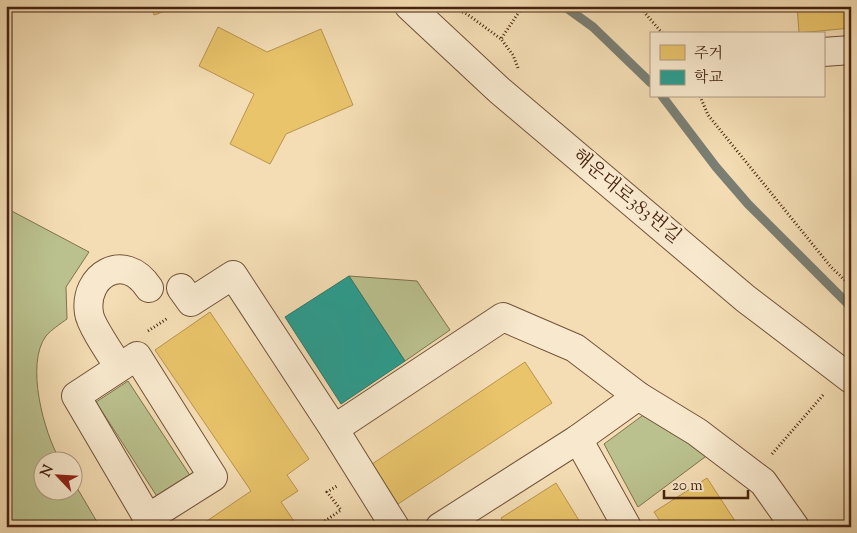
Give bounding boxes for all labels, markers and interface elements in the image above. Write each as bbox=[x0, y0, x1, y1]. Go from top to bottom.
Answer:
legend bbox=[650, 32, 824, 98]
text: 주거 bbox=[694, 44, 723, 65]
text: 학교 bbox=[694, 68, 723, 89]
street label: 해운대로383번길 bbox=[566, 143, 686, 251]
north arrow bbox=[32, 450, 82, 500]
text: N bbox=[37, 462, 59, 481]
scale bar bbox=[664, 468, 748, 500]
text: 20 m bbox=[672, 476, 703, 497]

